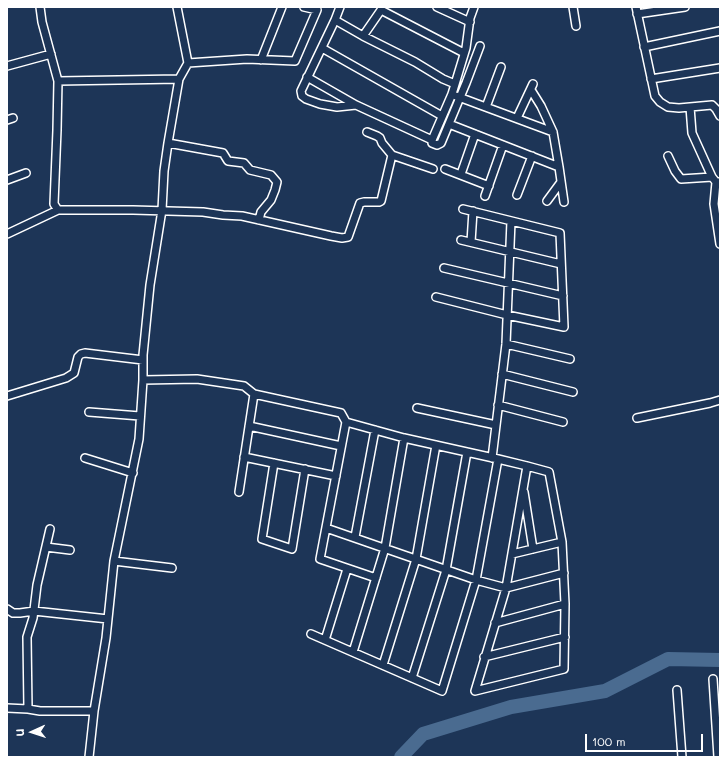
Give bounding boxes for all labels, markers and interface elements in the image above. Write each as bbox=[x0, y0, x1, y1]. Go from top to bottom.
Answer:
north arrow bbox=[12, 712, 52, 752]
scale bar bbox=[587, 726, 705, 752]
text: U bbox=[12, 728, 27, 737]
text: 100 m bbox=[592, 733, 626, 749]

